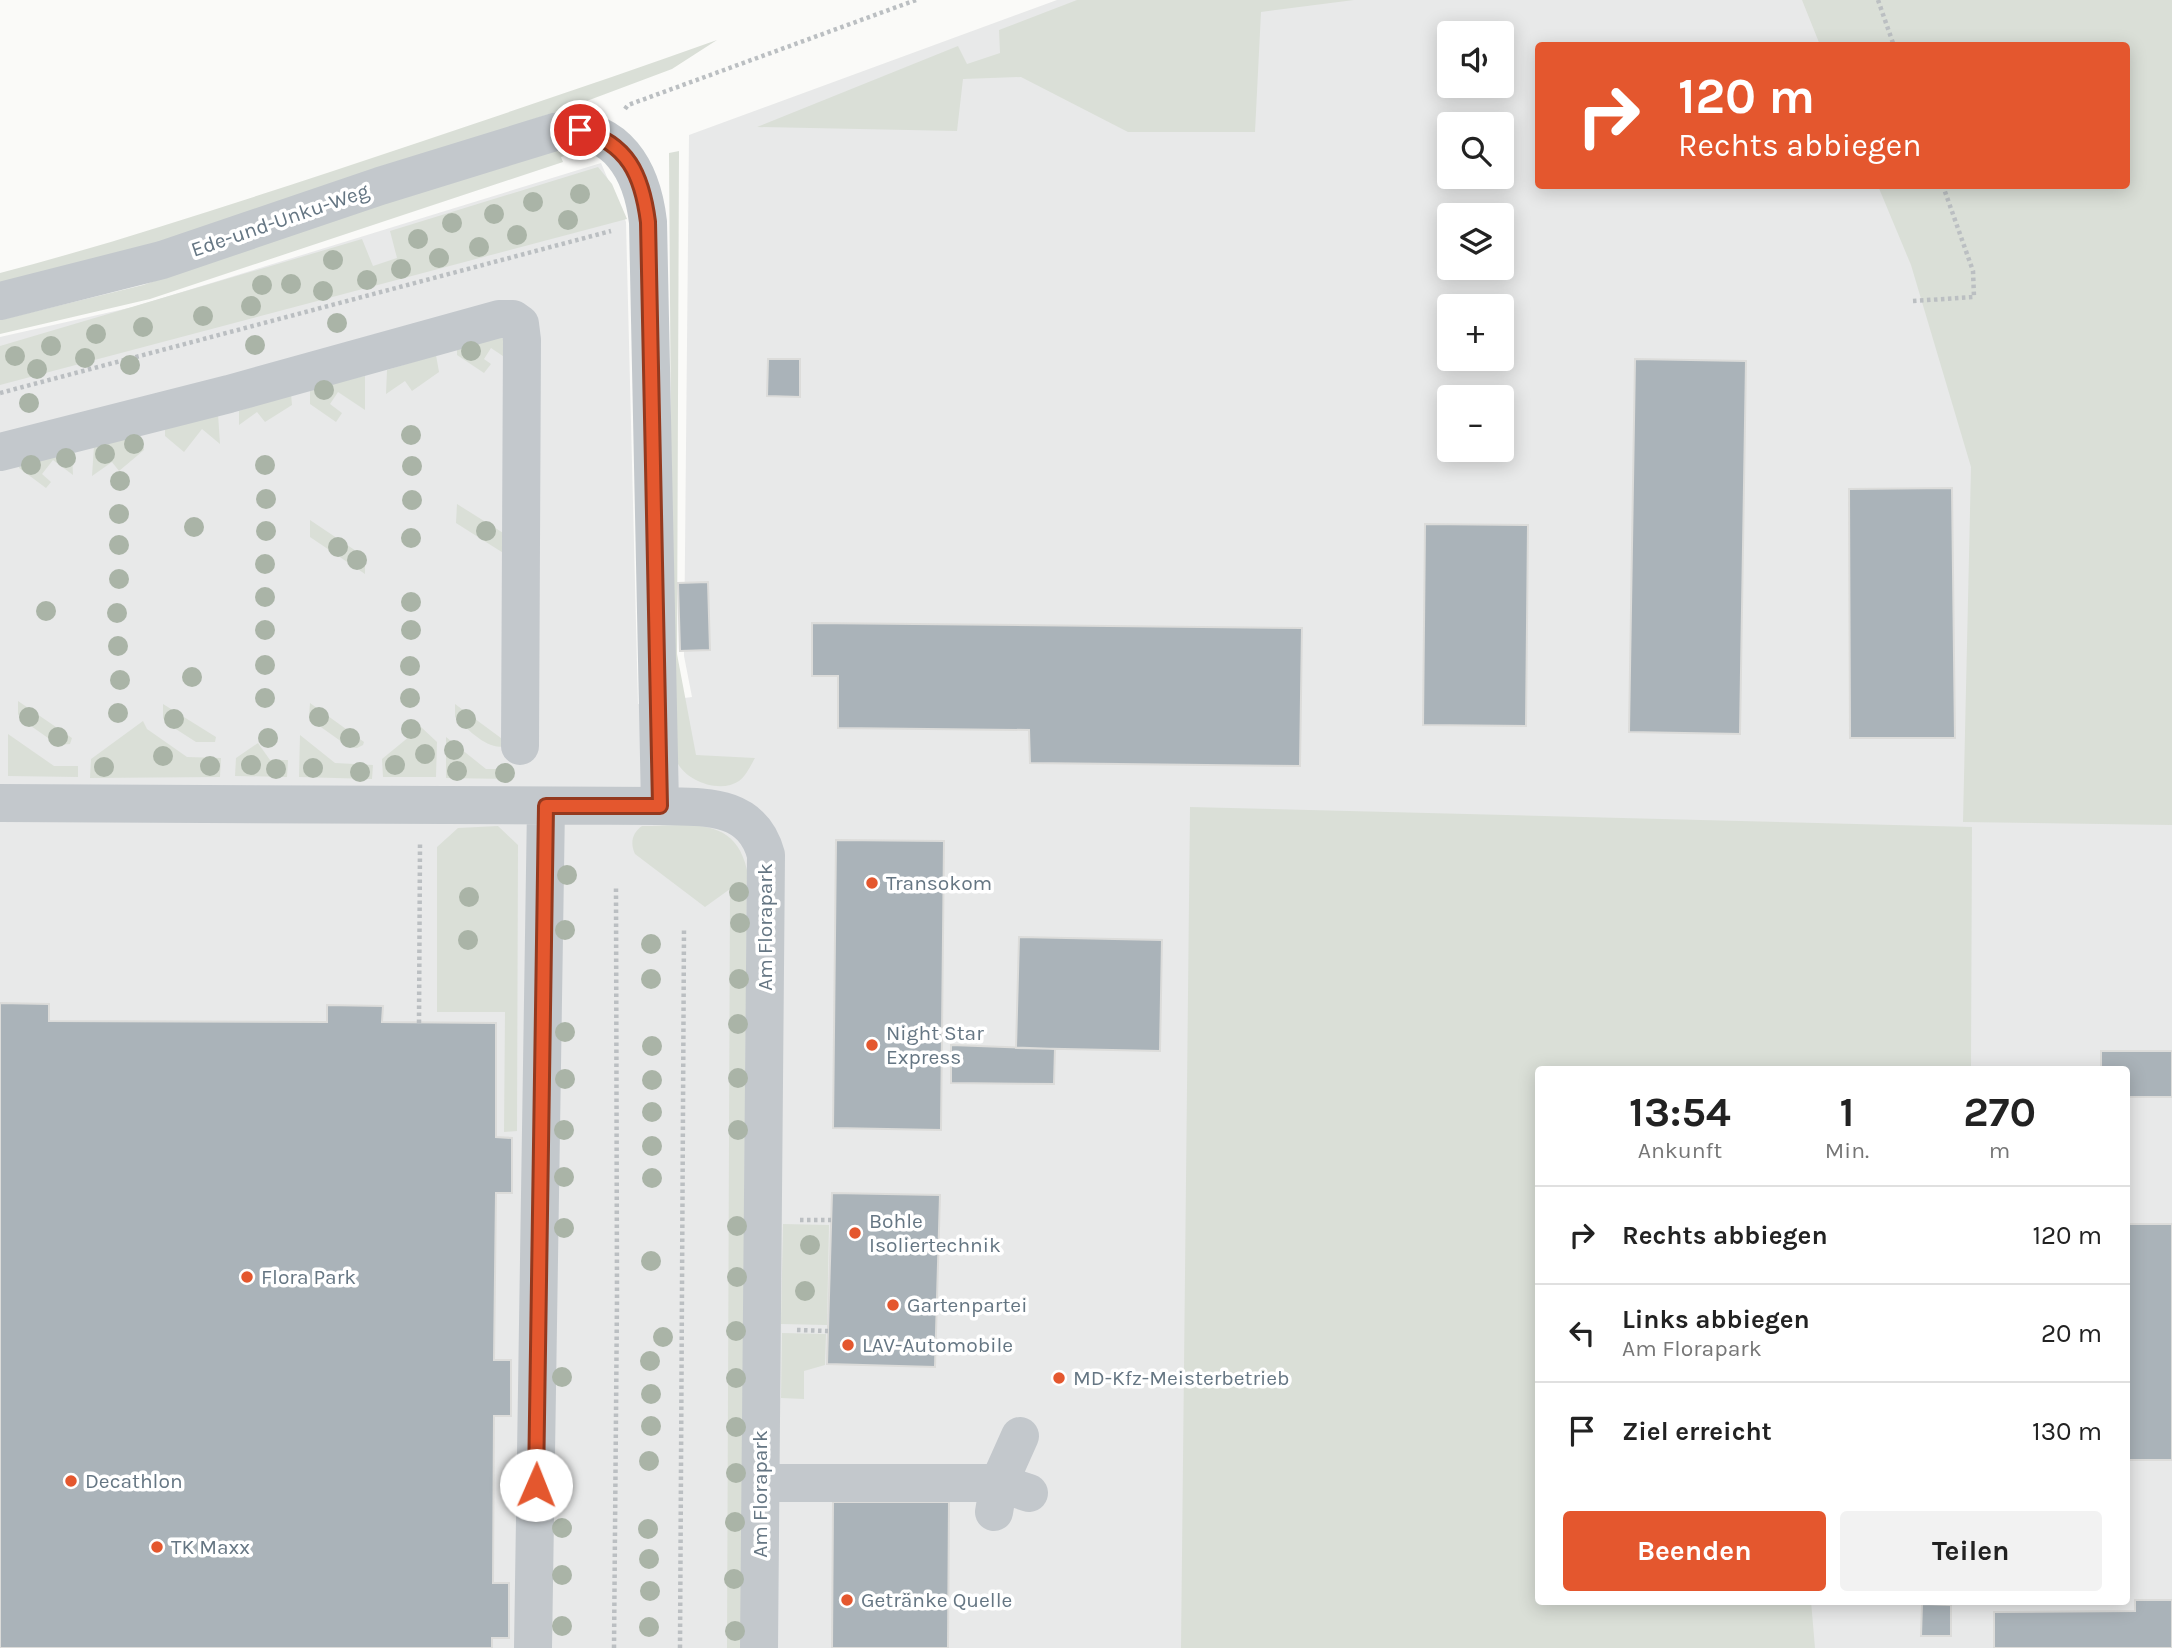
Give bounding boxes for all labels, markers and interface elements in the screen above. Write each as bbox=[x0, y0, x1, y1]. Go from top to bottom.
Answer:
map controls bbox=[1437, 21, 1514, 462]
button: sound bbox=[1437, 21, 1514, 98]
text: 120 m bbox=[1678, 68, 1815, 125]
icon: right bbox=[1563, 70, 1654, 161]
pin bbox=[550, 100, 610, 160]
icon: arrive bbox=[561, 111, 599, 149]
button: search bbox=[1437, 112, 1514, 189]
text: Rechts abbiegen bbox=[1678, 127, 1922, 164]
street label: Ede-und-Unku-Weg bbox=[188, 178, 372, 262]
button: layers bbox=[1437, 203, 1514, 280]
button: + bbox=[1437, 294, 1514, 371]
button: − bbox=[1437, 385, 1514, 462]
street label: Am Florapark bbox=[753, 863, 777, 991]
place label: Transokom bbox=[886, 871, 992, 895]
marker: Transokom bbox=[864, 875, 880, 891]
place label: Night Star Express bbox=[886, 1021, 984, 1069]
marker: Night Star Express bbox=[864, 1037, 880, 1053]
text: 13:54 bbox=[1629, 1087, 1731, 1137]
text: 1 bbox=[1840, 1087, 1854, 1137]
text: 270 bbox=[1963, 1087, 2036, 1137]
text: Ankunft bbox=[1638, 1137, 1722, 1164]
text: Min. bbox=[1825, 1137, 1869, 1164]
text: m bbox=[1989, 1137, 2010, 1164]
place label: Bohle Isoliertechnik bbox=[869, 1209, 1001, 1257]
icon: right bbox=[1563, 1216, 1601, 1254]
text: Rechts abbiegen bbox=[1622, 1220, 1828, 1251]
text: 120 m bbox=[2032, 1220, 2102, 1251]
marker: Bohle Isoliertechnik bbox=[847, 1225, 863, 1241]
place label: Flora Park bbox=[261, 1265, 356, 1289]
marker: Flora Park bbox=[239, 1269, 255, 1285]
place label: Gartenpartei bbox=[907, 1293, 1027, 1317]
marker: Gartenpartei bbox=[885, 1297, 901, 1313]
text: Links abbiegen bbox=[1622, 1304, 1810, 1335]
icon: left bbox=[1563, 1314, 1601, 1352]
text: 20 m bbox=[2041, 1318, 2102, 1349]
place label: LAV-Automobile bbox=[862, 1333, 1013, 1357]
text: Am Florapark bbox=[1622, 1335, 1762, 1362]
marker: LAV-Automobile bbox=[840, 1337, 856, 1353]
place label: MD-Kfz-Meisterbetrieb bbox=[1073, 1366, 1290, 1390]
marker: MD-Kfz-Meisterbetrieb bbox=[1051, 1370, 1067, 1386]
icon: arrive bbox=[1563, 1412, 1601, 1450]
text: Ziel erreicht bbox=[1622, 1416, 1772, 1447]
text: 130 m bbox=[2032, 1416, 2102, 1447]
street label: Am Florapark bbox=[748, 1430, 772, 1558]
position arrow bbox=[499, 1448, 573, 1522]
place label: Decathlon bbox=[85, 1469, 183, 1493]
marker: Decathlon bbox=[63, 1473, 79, 1489]
button: Beenden bbox=[1563, 1511, 1826, 1591]
button: Teilen bbox=[1840, 1511, 2102, 1591]
place label: TK Maxx bbox=[171, 1535, 250, 1559]
marker: TK Maxx bbox=[149, 1539, 165, 1555]
place label: Getränke Quelle bbox=[861, 1588, 1012, 1612]
marker: Getränke Quelle bbox=[839, 1592, 855, 1608]

